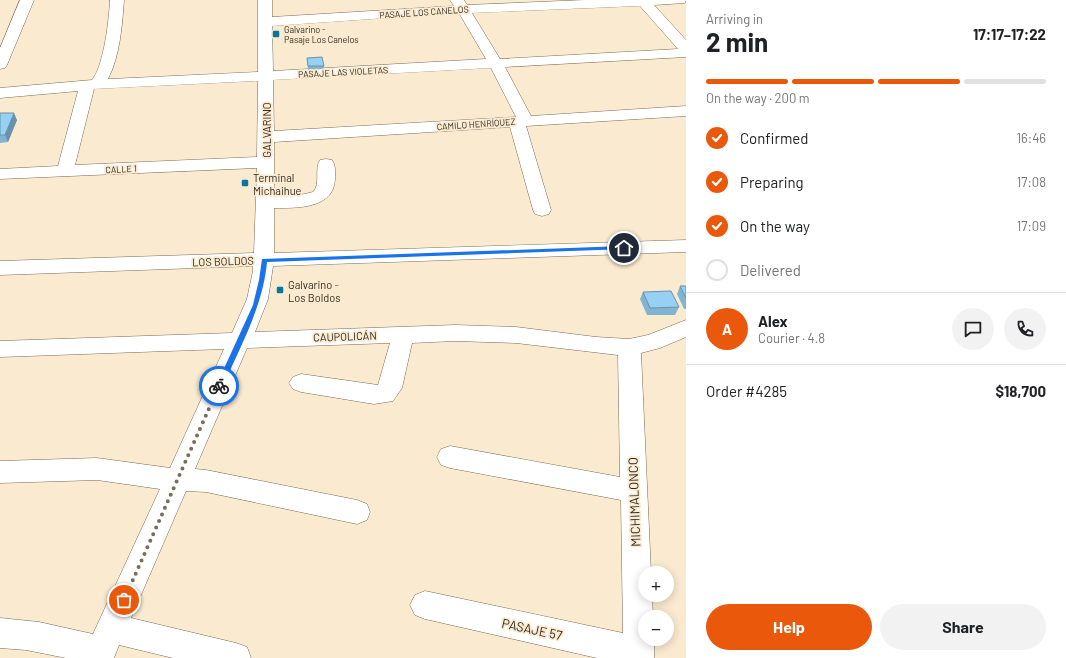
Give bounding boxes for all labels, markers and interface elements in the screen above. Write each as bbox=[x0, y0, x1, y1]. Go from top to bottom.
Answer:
street label: PASAJE LOS CANELOS bbox=[379, 3, 469, 21]
text: Arriving in bbox=[706, 11, 763, 27]
place label: Galvarino - Pasaje Los Canelos bbox=[284, 24, 359, 45]
text: 17:17–17:22 bbox=[973, 25, 1046, 43]
text: 2 min bbox=[706, 26, 768, 57]
marker: Galvarino - Pasaje Los Canelos bbox=[271, 29, 281, 39]
street label: PASAJE LAS VIOLETAS bbox=[298, 64, 388, 80]
text: On the way · 200 m bbox=[706, 90, 810, 106]
street label: GALVARINO bbox=[260, 102, 273, 158]
street label: CAMILO HENRÍQUEZ bbox=[436, 116, 516, 132]
icon: check bbox=[706, 127, 728, 149]
text: Confirmed bbox=[740, 129, 808, 147]
text: 16:46 bbox=[1016, 130, 1046, 146]
street label: CALLE 1 bbox=[105, 163, 137, 175]
place label: Terminal Michaihue bbox=[253, 171, 302, 197]
icon: check bbox=[706, 171, 728, 193]
text: Preparing bbox=[740, 173, 804, 191]
text: 17:08 bbox=[1017, 174, 1046, 190]
marker: Terminal Michaihue bbox=[240, 178, 250, 188]
icon: check bbox=[706, 215, 728, 237]
text: On the way bbox=[740, 217, 810, 235]
text: 17:09 bbox=[1017, 218, 1046, 234]
pin bbox=[607, 231, 641, 265]
icon: home bbox=[613, 237, 635, 259]
street label: LOS BOLDOS bbox=[192, 253, 254, 269]
text: Delivered bbox=[740, 261, 801, 279]
place label: Galvarino - Los Boldos bbox=[288, 278, 340, 304]
marker: Galvarino - Los Boldos bbox=[275, 285, 285, 295]
button: chat bbox=[952, 308, 994, 350]
button: phone bbox=[1004, 308, 1046, 350]
text: Alex bbox=[758, 312, 788, 330]
text: A bbox=[722, 320, 732, 338]
street label: CAUPOLICÁN bbox=[313, 328, 377, 344]
text: Courier · 4.8 bbox=[758, 330, 825, 346]
courier bbox=[199, 366, 239, 406]
icon: bike bbox=[208, 375, 230, 397]
text: Order #4285 bbox=[706, 382, 787, 400]
text: $18,700 bbox=[995, 382, 1046, 400]
street label: MICHIMALONCO bbox=[624, 457, 644, 547]
map controls bbox=[638, 566, 674, 646]
button: + bbox=[638, 566, 674, 602]
pin bbox=[107, 583, 141, 617]
icon: bag bbox=[113, 589, 135, 611]
button: Help bbox=[706, 604, 872, 650]
button: Share bbox=[880, 604, 1046, 650]
button: − bbox=[638, 610, 674, 646]
street label: PASAJE 57 bbox=[500, 615, 564, 643]

